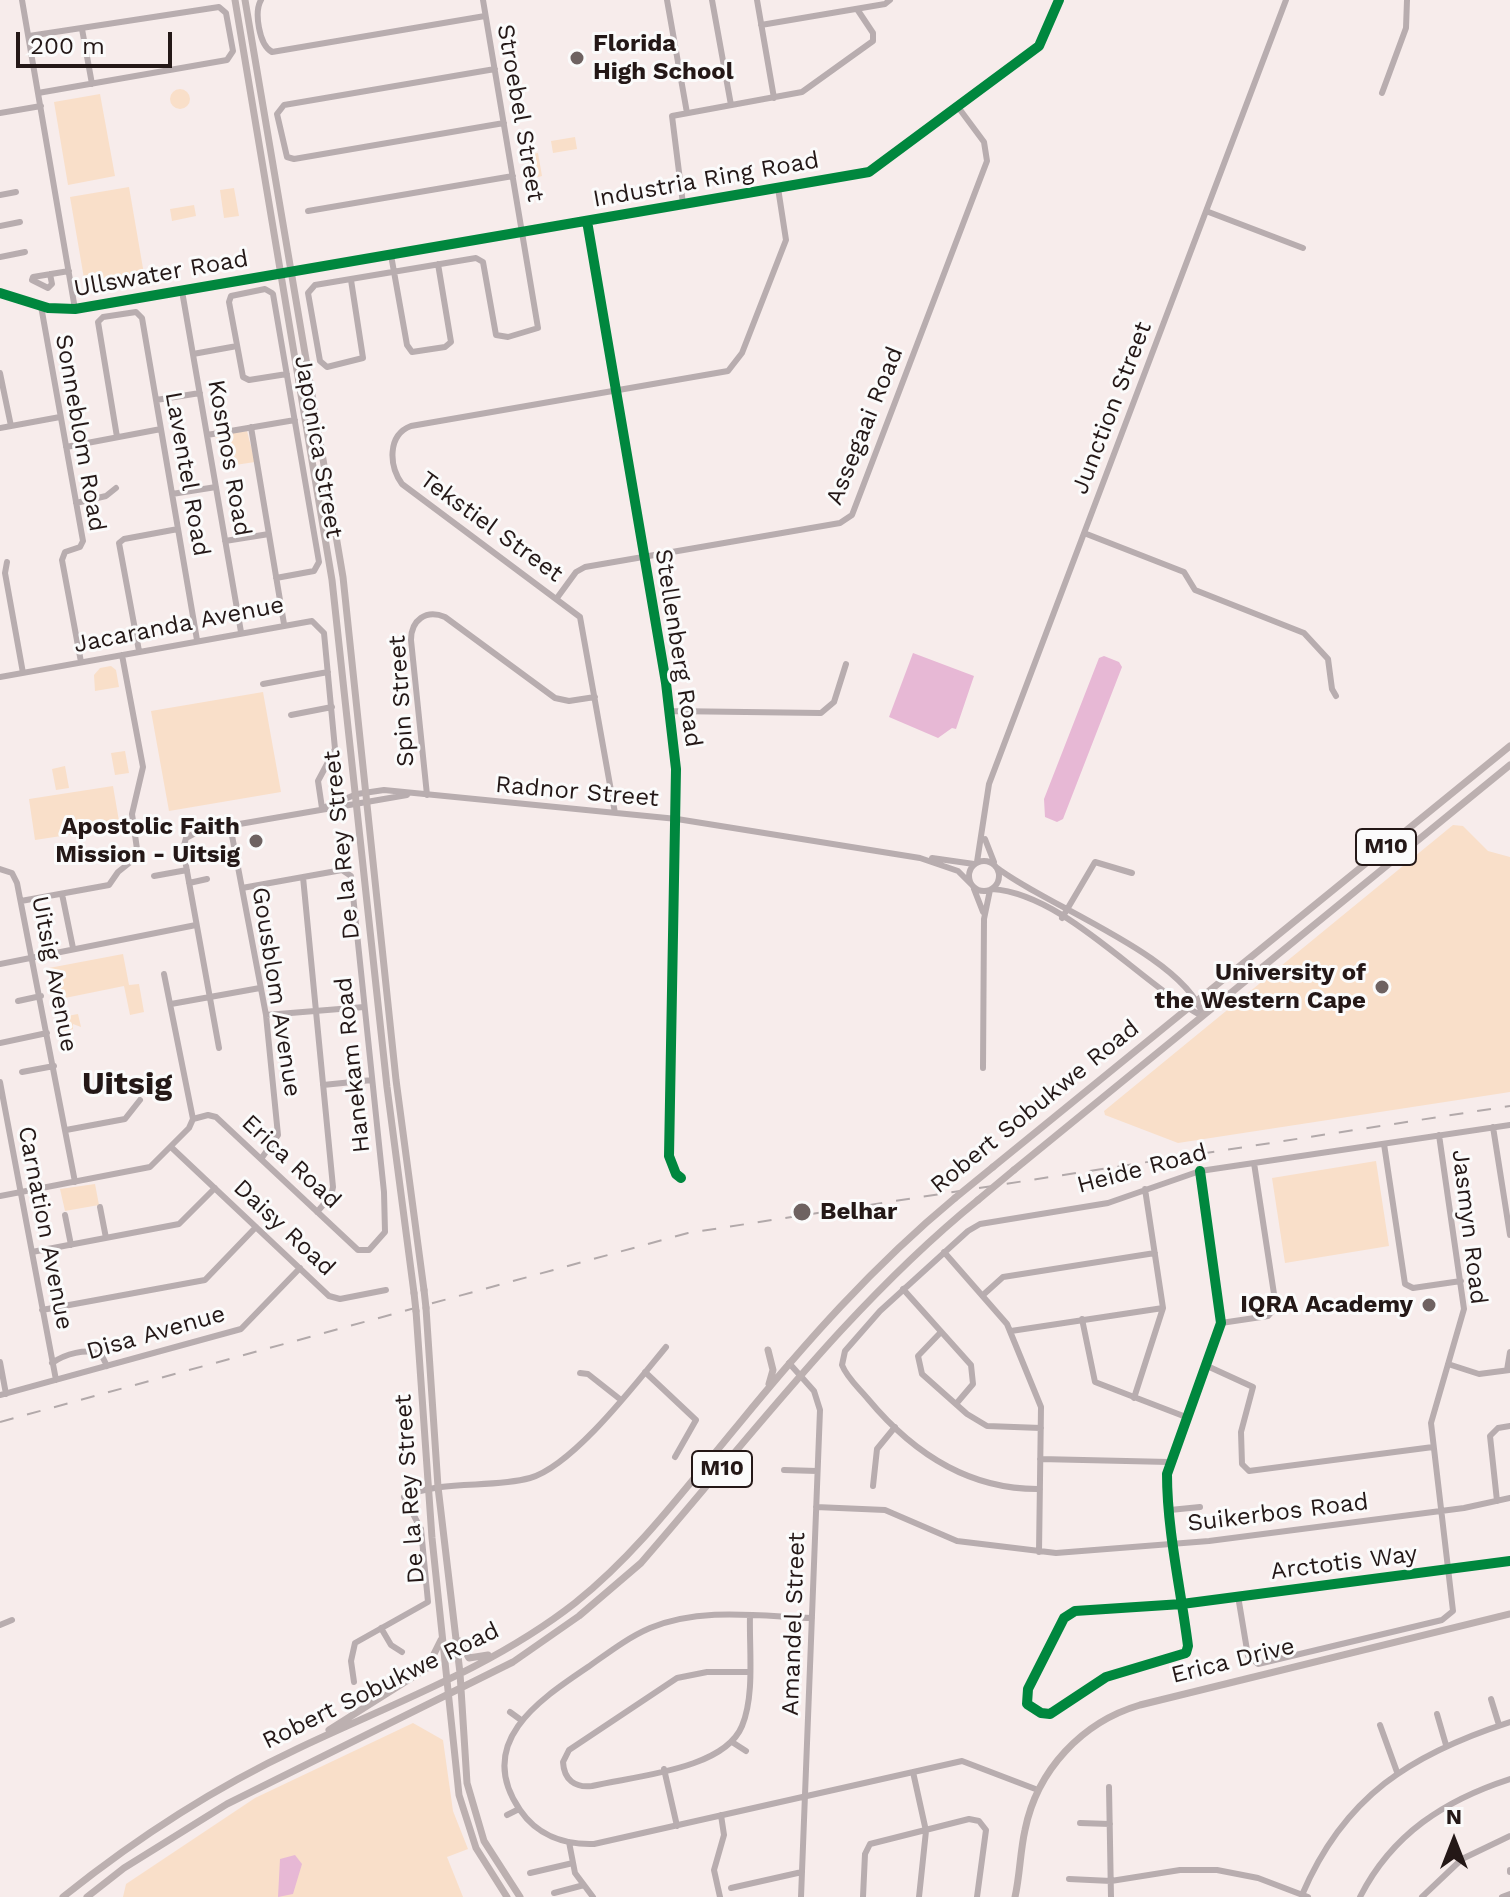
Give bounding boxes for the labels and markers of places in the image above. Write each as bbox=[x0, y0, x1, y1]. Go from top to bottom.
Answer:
place label: Florida High School bbox=[593, 30, 734, 86]
marker: Florida High School bbox=[568, 49, 586, 67]
place label: Apostolic Faith Mission - Uitsig bbox=[55, 813, 240, 869]
marker: Apostolic Faith Mission - Uitsig bbox=[247, 832, 265, 850]
place label: University of the Western Cape bbox=[1155, 959, 1366, 1015]
marker: University of the Western Cape bbox=[1373, 978, 1391, 996]
place label: Belhar bbox=[820, 1198, 897, 1226]
marker: Belhar bbox=[791, 1201, 813, 1223]
place label: IQRA Academy bbox=[1240, 1291, 1413, 1319]
marker: IQRA Academy bbox=[1420, 1296, 1438, 1314]

